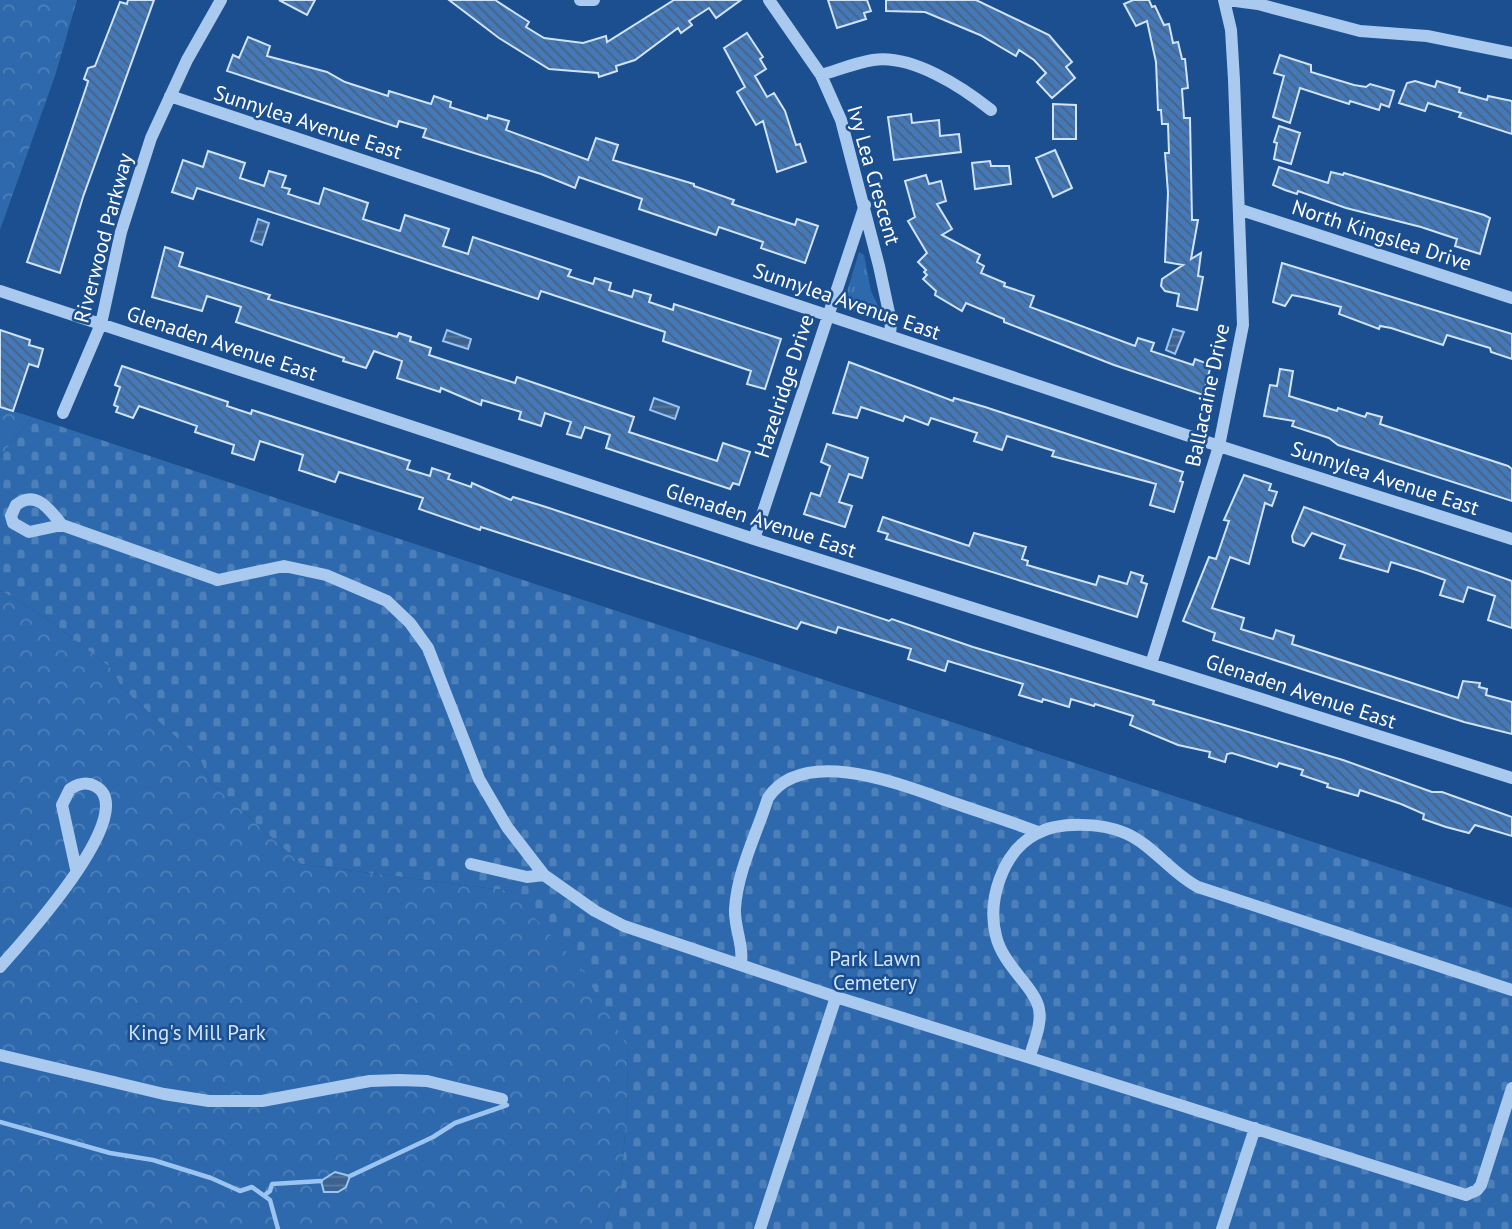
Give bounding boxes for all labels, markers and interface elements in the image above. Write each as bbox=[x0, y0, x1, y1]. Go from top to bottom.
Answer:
street label: Sunnylea Avenue East bbox=[211, 79, 405, 165]
street label: Ivy Lea Crescent bbox=[841, 102, 907, 248]
street label: Riverwood Parkway bbox=[67, 150, 139, 326]
street label: North Kingslea Drive bbox=[1289, 193, 1475, 277]
street label: Sunnylea Avenue East bbox=[750, 256, 944, 346]
street label: Glenaden Avenue East bbox=[123, 299, 321, 387]
street label: Hazelridge Drive bbox=[748, 311, 820, 461]
street label: Ballacaine Drive bbox=[1179, 321, 1235, 469]
street label: Sunnylea Avenue East bbox=[1288, 435, 1482, 521]
street label: Glenaden Avenue East bbox=[662, 476, 860, 564]
street label: Glenaden Avenue East bbox=[1202, 647, 1400, 735]
park label: Park Lawn Cemetery bbox=[829, 945, 921, 996]
park label: King's Mill Park bbox=[128, 1019, 266, 1046]

